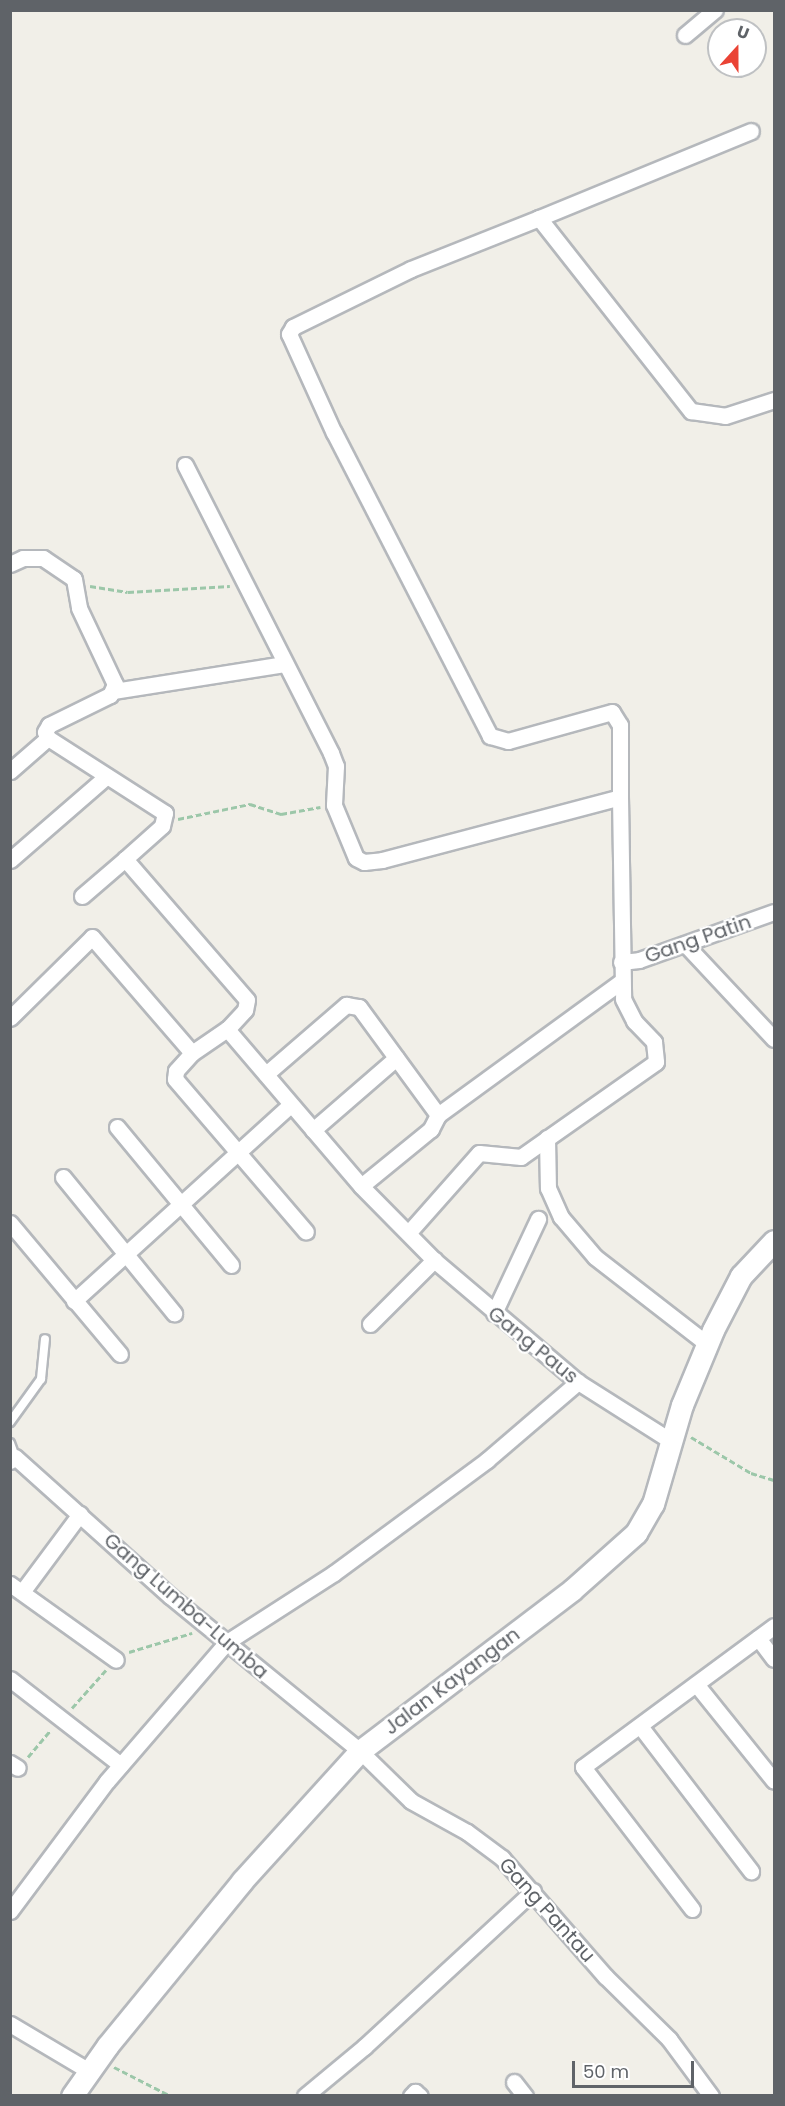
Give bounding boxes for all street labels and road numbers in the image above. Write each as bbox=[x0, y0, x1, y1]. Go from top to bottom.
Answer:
street label: Gang Patin bbox=[642, 910, 754, 968]
street label: Gang Paus bbox=[483, 1301, 583, 1389]
street label: Gang Lumba-Lumba bbox=[99, 1528, 273, 1684]
street label: Jalan Kayangan bbox=[379, 1622, 525, 1740]
street label: Gang Pantau bbox=[494, 1853, 600, 1967]

